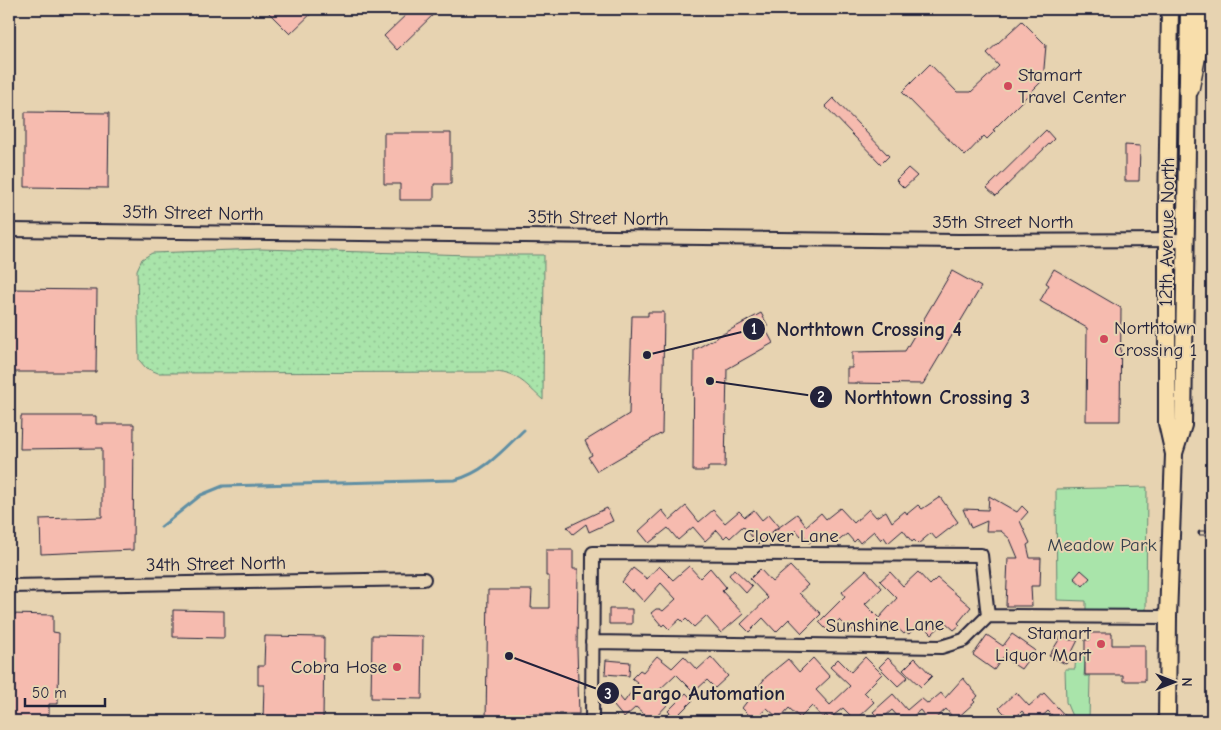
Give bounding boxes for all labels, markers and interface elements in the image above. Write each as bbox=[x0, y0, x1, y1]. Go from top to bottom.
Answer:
place label: Stamart Travel Center bbox=[1018, 64, 1127, 108]
marker: Stamart Travel Center bbox=[1002, 80, 1014, 92]
street label: 12th Avenue North bbox=[1155, 157, 1179, 307]
street label: 35th Street North bbox=[122, 201, 264, 225]
street label: 35th Street North bbox=[527, 206, 669, 230]
street label: 35th Street North bbox=[932, 211, 1074, 233]
callout: Northtown Crossing 4 bbox=[741, 312, 972, 347]
place label: Northtown Crossing 1 bbox=[1114, 317, 1197, 361]
text: Northtown Crossing 4 bbox=[776, 318, 962, 341]
text: 1 bbox=[751, 320, 757, 338]
marker: Northtown Crossing 1 bbox=[1098, 333, 1110, 345]
callout: Northtown Crossing 3 bbox=[808, 379, 1040, 414]
text: Northtown Crossing 3 bbox=[844, 386, 1030, 409]
text: 2 bbox=[817, 388, 825, 406]
street label: Clover Lane bbox=[743, 525, 839, 547]
park label: Meadow Park bbox=[1047, 534, 1157, 556]
street label: 34th Street North bbox=[146, 552, 286, 576]
street label: Sunshine Lane bbox=[826, 613, 944, 637]
place label: Stamart Liquor Mart bbox=[995, 622, 1092, 666]
marker: Stamart Liquor Mart bbox=[1095, 638, 1107, 650]
place label: Cobra Hose bbox=[291, 656, 387, 678]
north arrow bbox=[1148, 658, 1198, 708]
marker: Cobra Hose bbox=[391, 661, 403, 673]
scale bar bbox=[25, 675, 105, 707]
callout: Fargo Automation bbox=[596, 676, 795, 711]
text: N bbox=[1178, 677, 1195, 687]
text: Fargo Automation bbox=[631, 682, 785, 705]
text: 50 m bbox=[32, 684, 67, 702]
text: 3 bbox=[604, 685, 612, 703]

